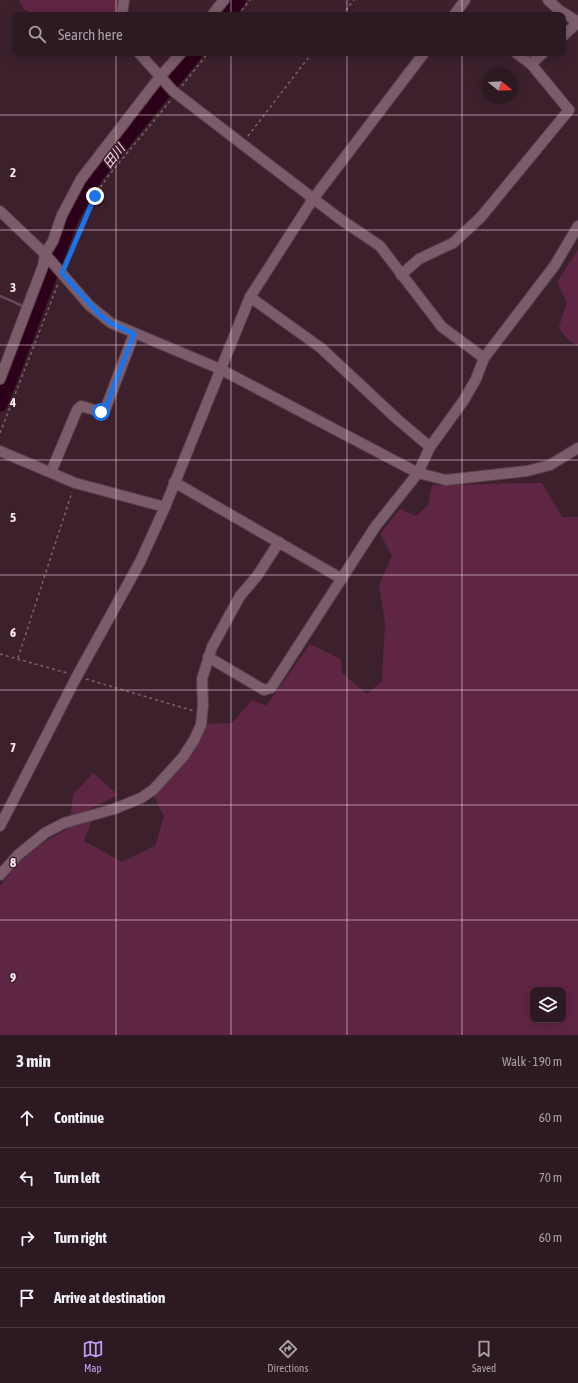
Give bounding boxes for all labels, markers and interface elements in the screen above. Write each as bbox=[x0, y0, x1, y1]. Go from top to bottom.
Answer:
search box bbox=[12, 12, 566, 56]
icon: search bbox=[26, 23, 48, 45]
text: Search here bbox=[58, 26, 123, 43]
north arrow bbox=[482, 68, 518, 104]
water label: 田川 bbox=[100, 140, 129, 171]
text: 2 bbox=[10, 165, 16, 180]
route end bbox=[86, 187, 104, 205]
text: 3 bbox=[10, 280, 16, 295]
text: 4 bbox=[9, 395, 16, 410]
route start bbox=[92, 403, 110, 421]
text: 5 bbox=[10, 510, 16, 525]
text: 6 bbox=[10, 625, 16, 640]
text: 7 bbox=[10, 740, 16, 755]
text: 8 bbox=[10, 855, 16, 870]
text: 9 bbox=[10, 970, 16, 985]
map controls bbox=[530, 987, 566, 1023]
button: layers bbox=[530, 987, 566, 1023]
text: 3 min bbox=[16, 1051, 51, 1071]
text: Walk · 190 m bbox=[502, 1054, 562, 1069]
icon: ahead bbox=[16, 1107, 38, 1129]
text: Continue bbox=[54, 1109, 104, 1126]
text: 60 m bbox=[539, 1110, 562, 1125]
icon: left bbox=[16, 1167, 38, 1189]
text: Turn left bbox=[54, 1169, 100, 1186]
text: 70 m bbox=[539, 1170, 562, 1185]
icon: right bbox=[16, 1227, 38, 1249]
text: Turn right bbox=[54, 1229, 107, 1246]
text: 60 m bbox=[539, 1230, 562, 1245]
icon: arrive bbox=[16, 1287, 38, 1309]
text: Arrive at destination bbox=[54, 1289, 165, 1306]
tab: Map bbox=[82, 1338, 104, 1374]
tab: Directions bbox=[267, 1338, 308, 1374]
tab: Saved bbox=[472, 1338, 496, 1374]

